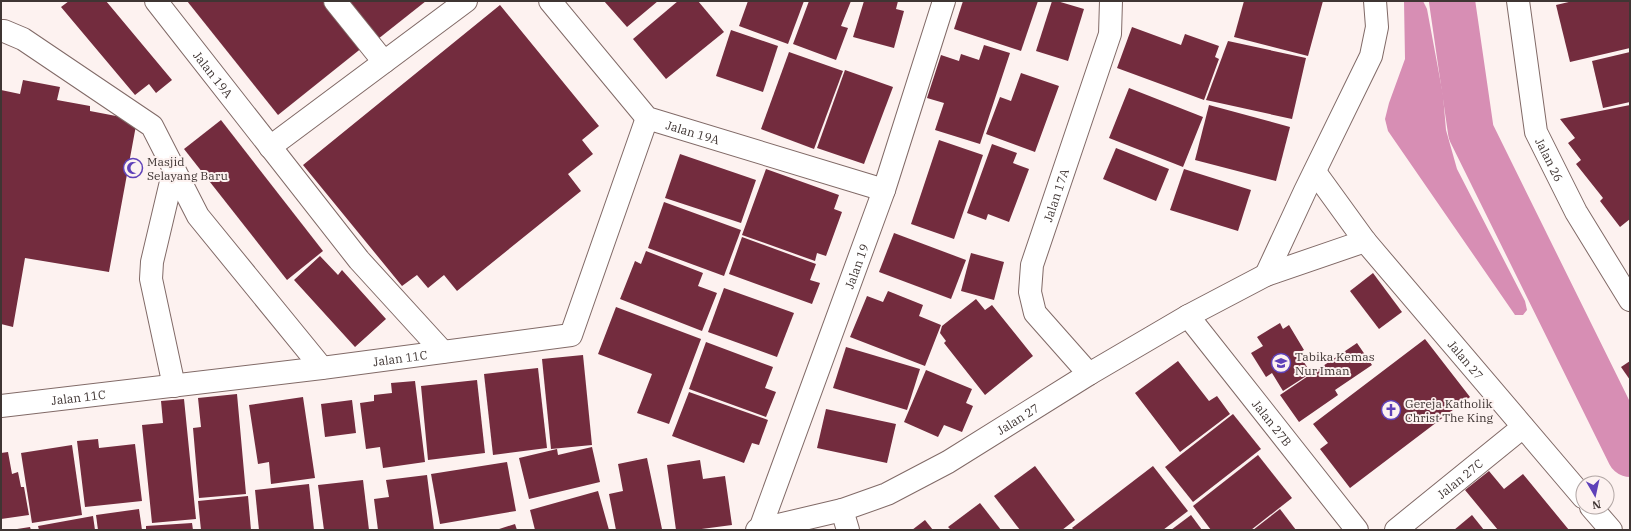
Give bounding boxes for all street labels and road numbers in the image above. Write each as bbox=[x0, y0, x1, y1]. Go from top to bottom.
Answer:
street label: Jalan 19A bbox=[190, 48, 237, 101]
street label: Jalan 19A bbox=[664, 117, 722, 147]
street label: Jalan 26 bbox=[1533, 135, 1567, 184]
street label: Jalan 17A bbox=[1040, 166, 1072, 224]
street label: Jalan 19 bbox=[841, 241, 871, 291]
street label: Jalan 27 bbox=[1445, 337, 1487, 382]
street label: Jalan 11C bbox=[372, 347, 428, 369]
street label: Jalan 11C bbox=[50, 386, 107, 408]
street label: Jalan 27B bbox=[1249, 396, 1295, 449]
street label: Jalan 27 bbox=[994, 400, 1042, 437]
street label: Jalan 27C bbox=[1434, 455, 1486, 501]

